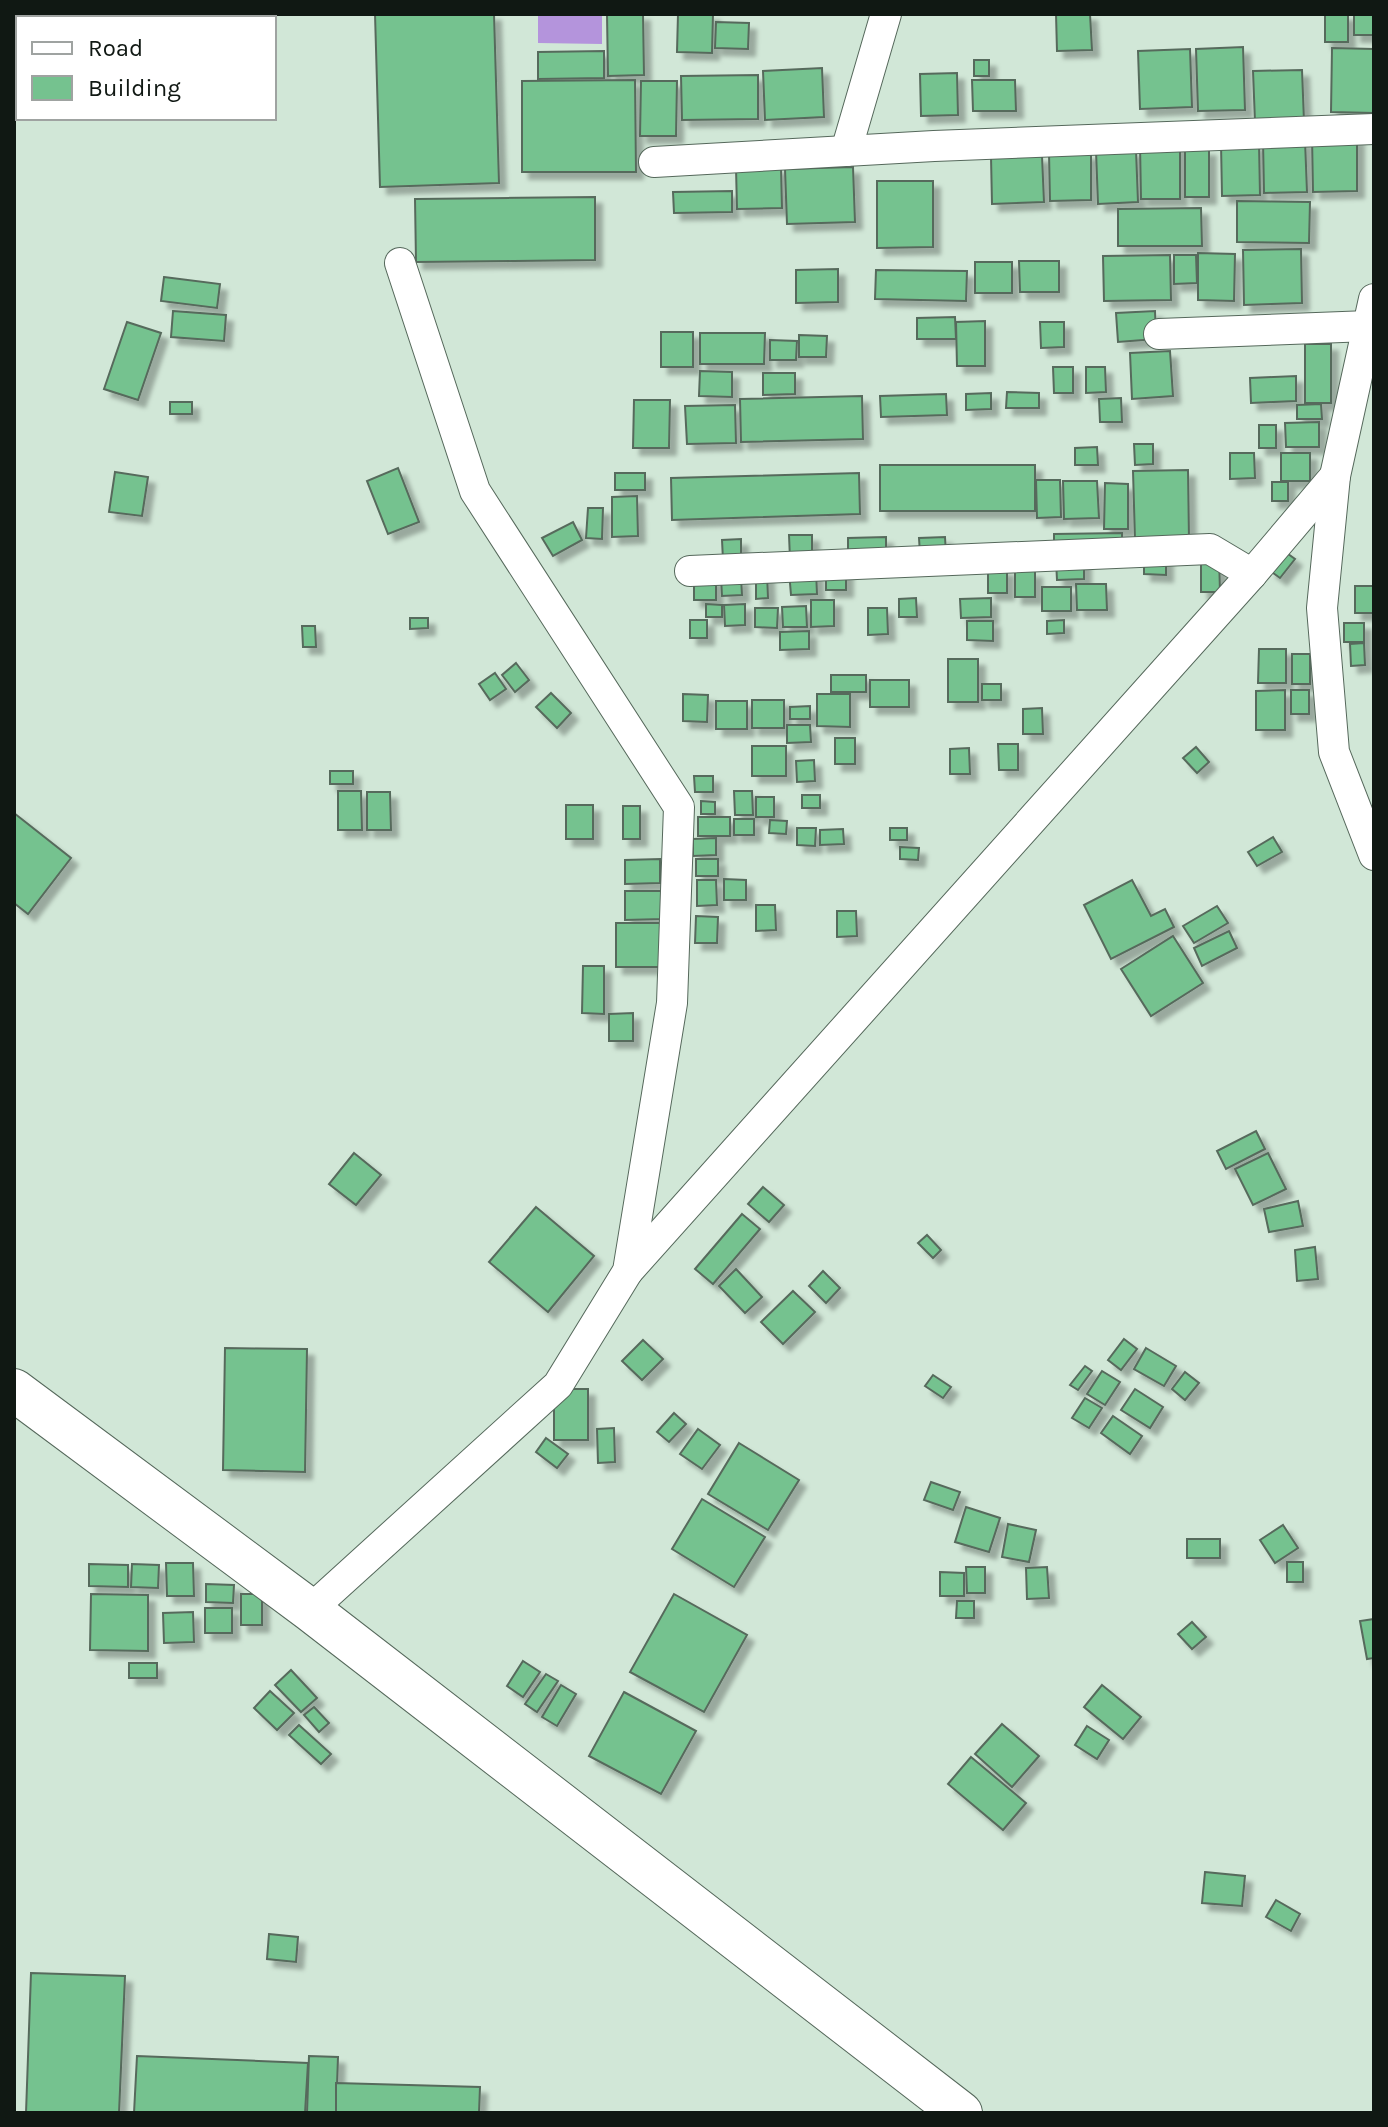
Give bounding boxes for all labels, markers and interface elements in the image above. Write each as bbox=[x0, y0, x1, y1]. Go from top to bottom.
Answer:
legend bbox=[16, 16, 276, 120]
text: Road bbox=[88, 34, 143, 62]
text: Building bbox=[88, 74, 181, 102]

